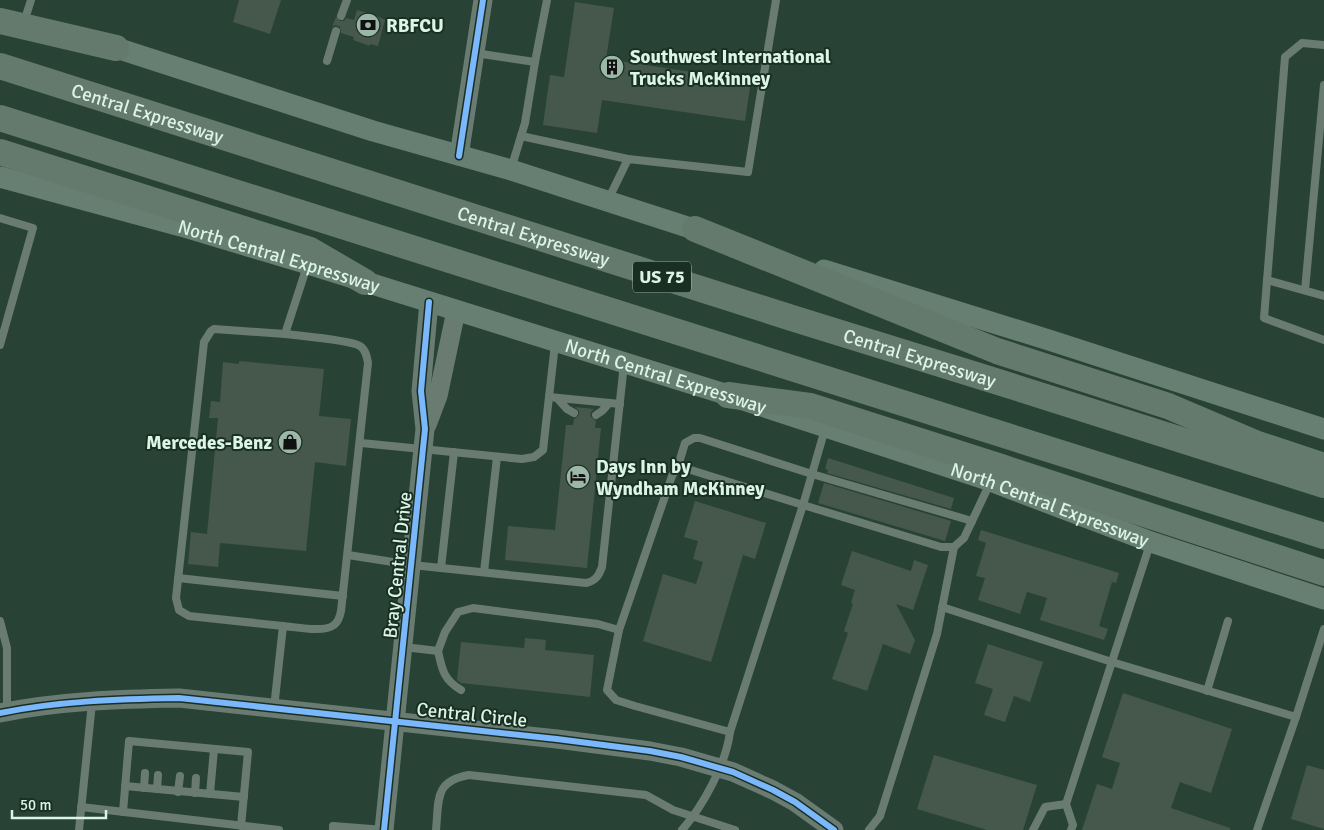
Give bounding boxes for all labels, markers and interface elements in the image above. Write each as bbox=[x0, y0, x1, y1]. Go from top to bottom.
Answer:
bank icon: RBFCU bbox=[355, 12, 381, 38]
place label: RBFCU bbox=[386, 14, 444, 38]
place label: Southwest International Trucks McKinney bbox=[630, 45, 831, 91]
building icon: Southwest International Trucks McKinney bbox=[599, 54, 625, 80]
street label: Central Expressway bbox=[68, 79, 227, 149]
street label: Central Expressway bbox=[454, 201, 613, 272]
street label: North Central Expressway bbox=[175, 215, 383, 299]
road number: US 75 bbox=[633, 262, 691, 292]
street label: Central Expressway bbox=[840, 324, 999, 394]
street label: North Central Expressway bbox=[562, 334, 769, 420]
shop icon: Mercedes-Benz bbox=[277, 429, 303, 455]
place label: Mercedes-Benz bbox=[146, 431, 272, 455]
place label: Days Inn by Wyndham McKinney bbox=[596, 455, 765, 501]
street label: North Central Expressway bbox=[947, 458, 1152, 553]
hotel icon: Days Inn by Wyndham McKinney bbox=[565, 464, 591, 490]
street label: Bray Central Drive bbox=[378, 491, 418, 640]
street label: Central Circle bbox=[415, 697, 528, 733]
scale bar bbox=[12, 788, 106, 820]
text: 50 m bbox=[20, 796, 51, 814]

